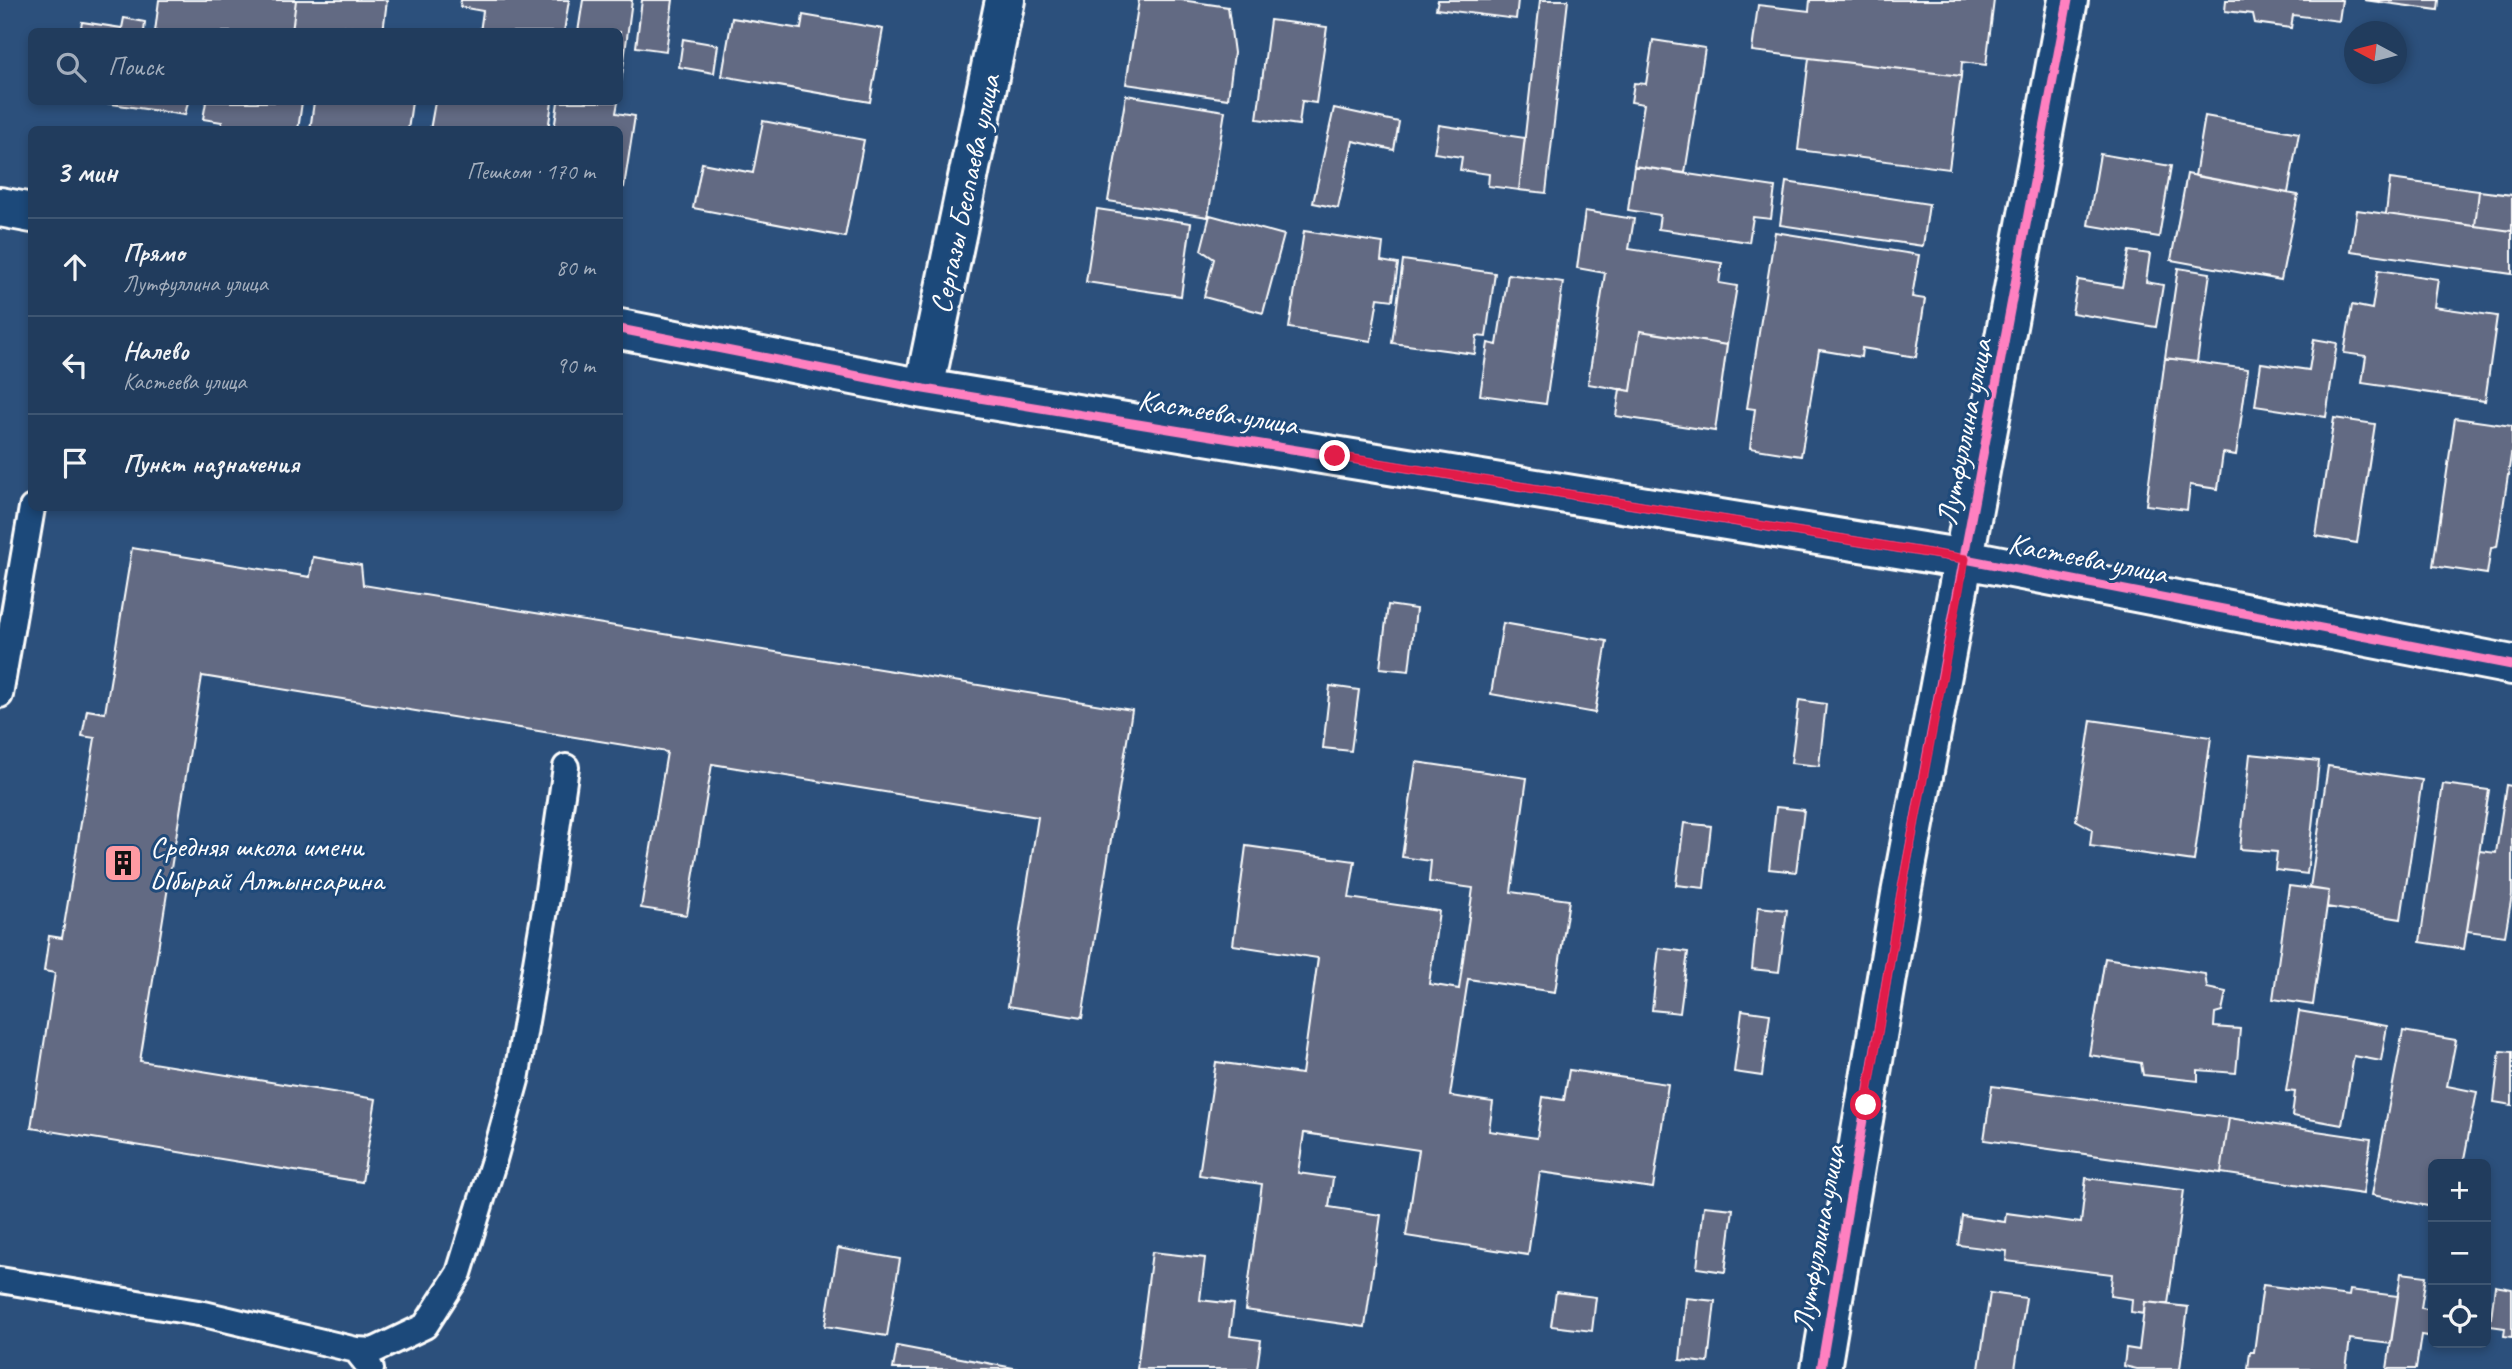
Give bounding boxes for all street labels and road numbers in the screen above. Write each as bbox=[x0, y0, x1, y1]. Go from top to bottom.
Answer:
street label: Сергазы Беспаева улица bbox=[921, 69, 1009, 317]
street label: Лутфуллина улица bbox=[1927, 334, 2001, 528]
street label: Кастеева улица bbox=[1136, 381, 1302, 444]
street label: Кастеева улица bbox=[2005, 524, 2172, 592]
street label: Лутфуллина улица bbox=[1783, 1140, 1853, 1334]

